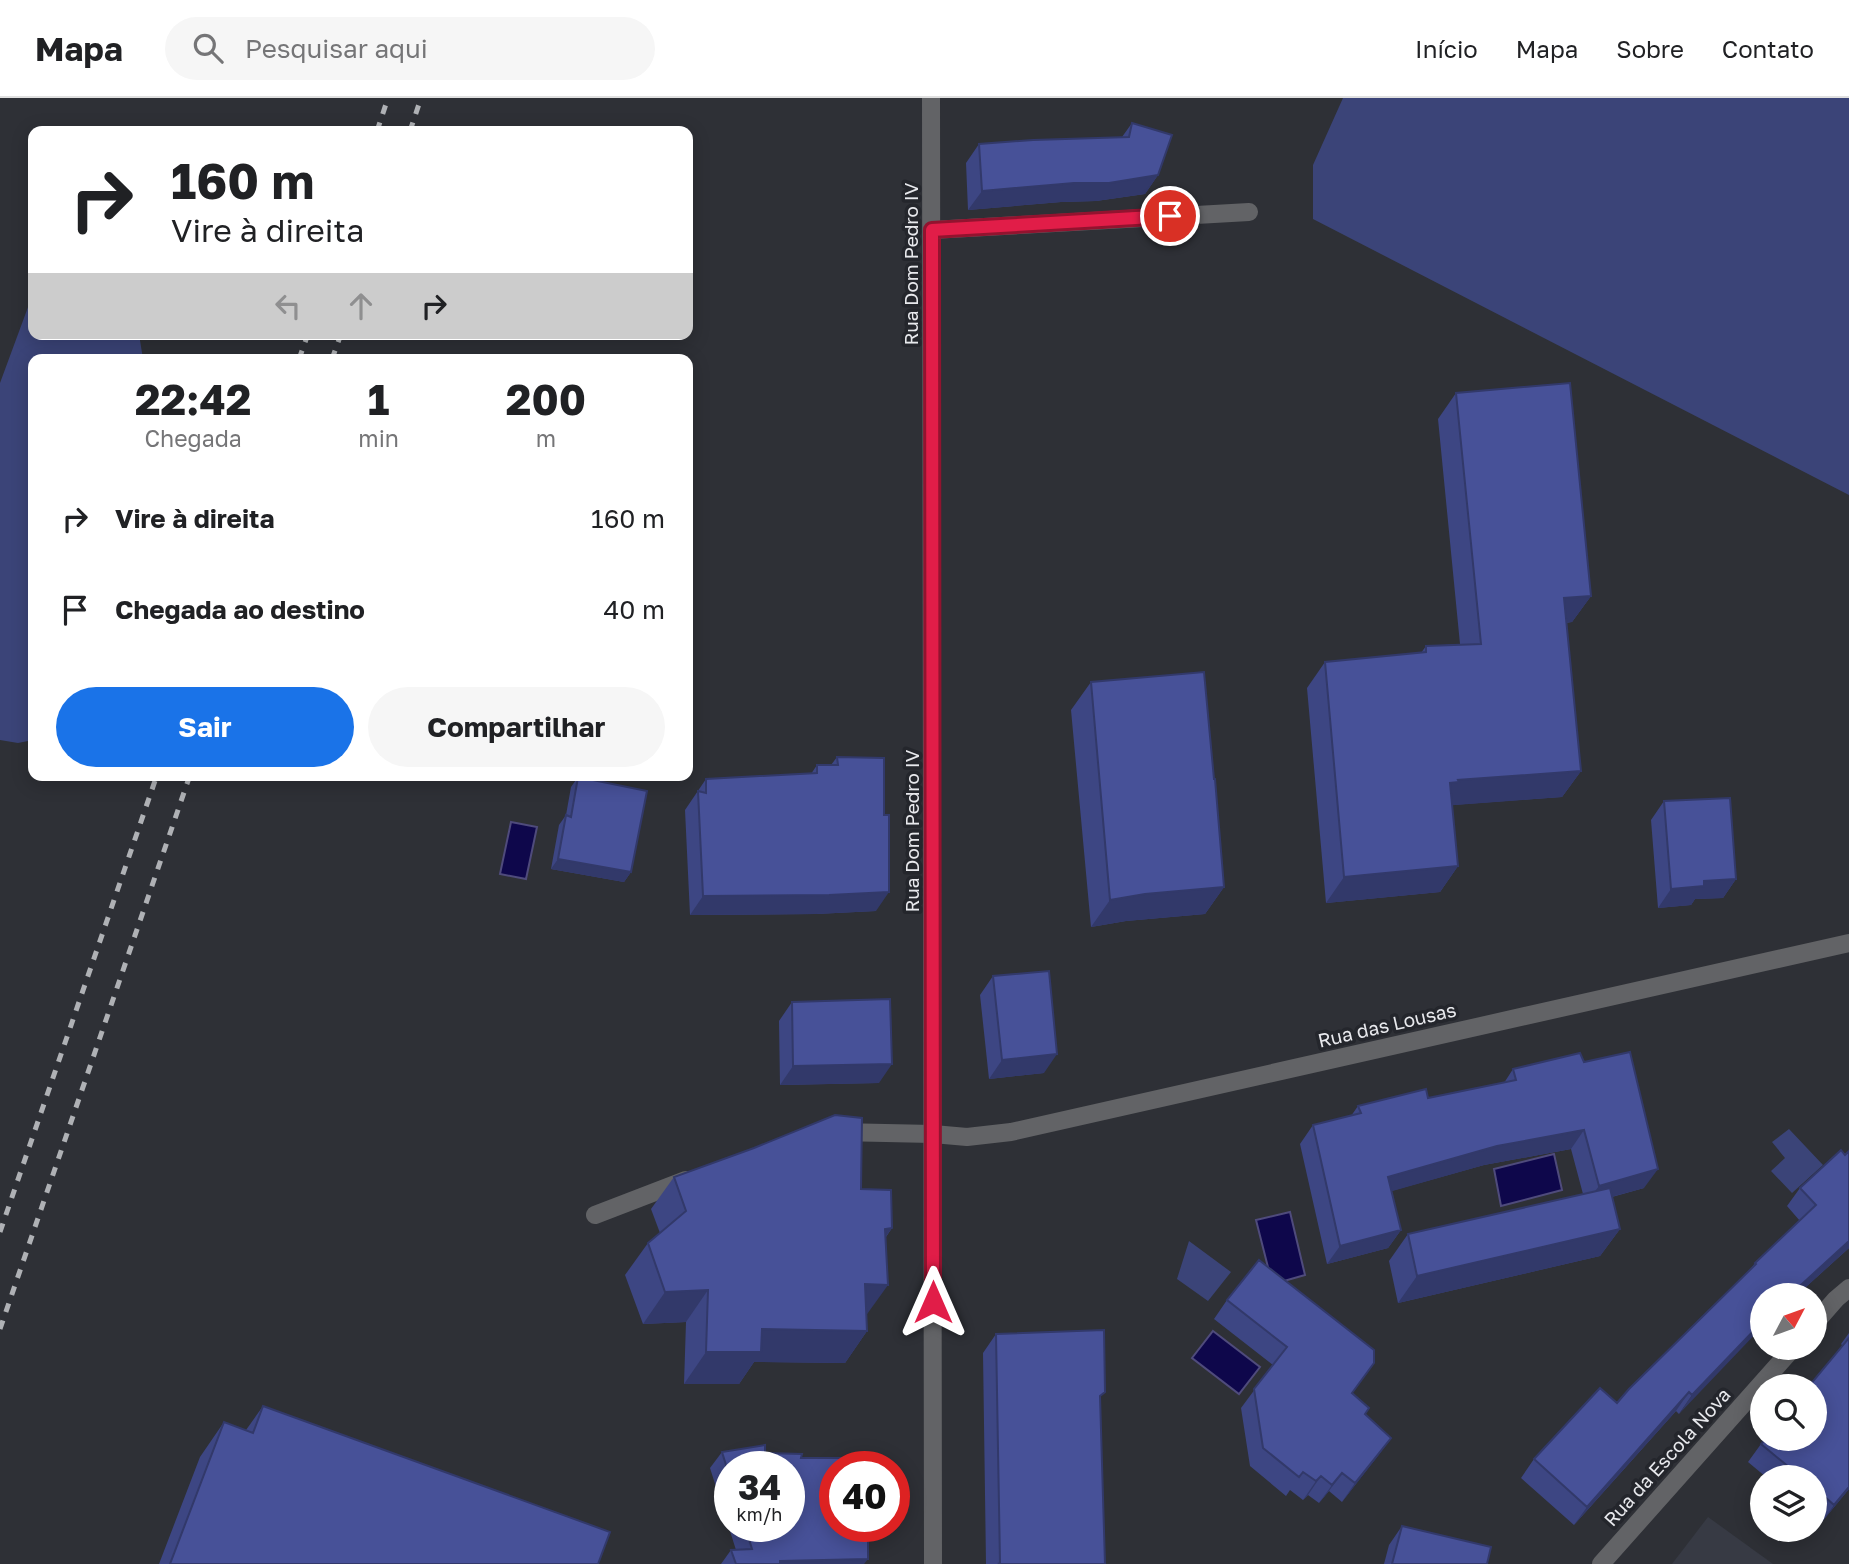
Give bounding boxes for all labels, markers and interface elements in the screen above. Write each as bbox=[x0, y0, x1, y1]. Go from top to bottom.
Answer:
search box bbox=[165, 17, 655, 80]
text: Mapa bbox=[35, 29, 123, 68]
icon: search bbox=[189, 29, 227, 67]
text: Pesquisar aqui bbox=[245, 33, 428, 64]
text: Início bbox=[1415, 34, 1478, 63]
text: Mapa bbox=[1516, 34, 1578, 63]
text: Sobre bbox=[1616, 34, 1684, 63]
text: Contato bbox=[1722, 34, 1814, 63]
text: 160 m bbox=[171, 151, 314, 210]
icon: right bbox=[56, 154, 147, 245]
street label: Rua Dom Pedro IV bbox=[899, 182, 922, 345]
pin bbox=[1140, 186, 1200, 246]
icon: arrive bbox=[1151, 197, 1189, 235]
text: Vire à direita bbox=[171, 211, 364, 249]
icon: left bbox=[269, 287, 307, 325]
icon: ahead bbox=[342, 287, 380, 325]
icon: right bbox=[415, 287, 453, 325]
text: 22:42 bbox=[135, 374, 251, 424]
text: 1 bbox=[368, 374, 389, 424]
text: 200 bbox=[506, 374, 586, 424]
text: Chegada bbox=[144, 424, 242, 452]
text: min bbox=[358, 424, 399, 452]
text: m bbox=[536, 424, 556, 452]
icon: right bbox=[56, 500, 94, 538]
text: Vire à direita bbox=[115, 503, 275, 534]
text: 160 m bbox=[591, 503, 665, 534]
icon: arrive bbox=[56, 591, 94, 629]
text: Chegada ao destino bbox=[115, 594, 365, 625]
text: 40 m bbox=[604, 594, 665, 625]
button: Sair bbox=[56, 687, 354, 767]
button: Compartilhar bbox=[368, 687, 665, 767]
street label: Rua Dom Pedro IV bbox=[900, 749, 923, 912]
street label: Rua das Lousas bbox=[1316, 997, 1458, 1052]
position arrow bbox=[896, 1265, 970, 1339]
north arrow bbox=[1750, 1283, 1827, 1360]
map controls bbox=[1750, 1283, 1827, 1542]
button: search bbox=[1750, 1374, 1827, 1451]
street label: Rua da Escola Nova bbox=[1599, 1383, 1735, 1530]
speed limit sign: 40 bbox=[819, 1451, 910, 1542]
button: layers bbox=[1750, 1465, 1827, 1542]
text: 34 bbox=[738, 1466, 781, 1508]
text: km/h bbox=[737, 1503, 782, 1525]

